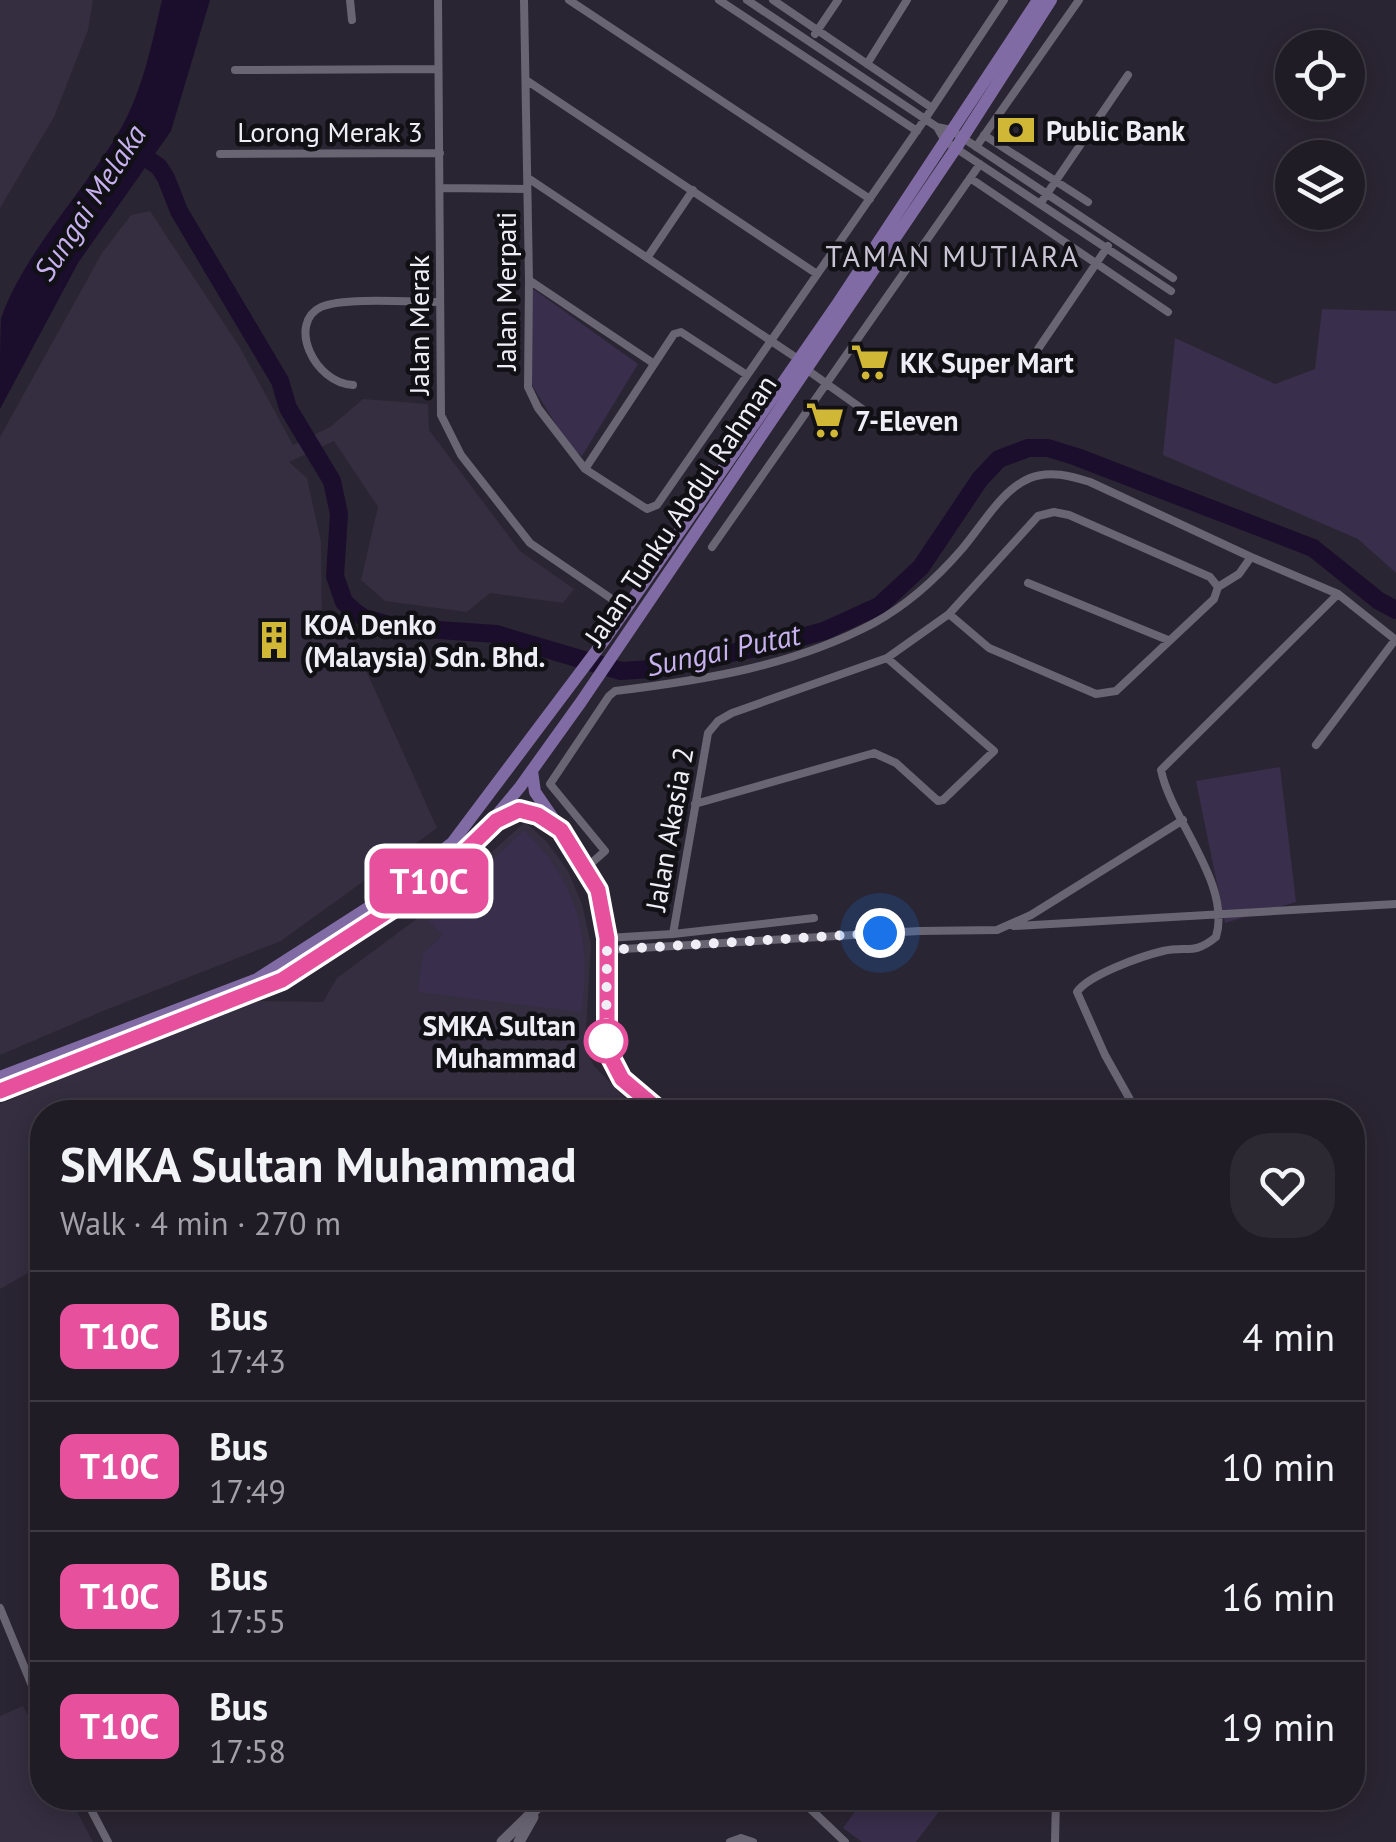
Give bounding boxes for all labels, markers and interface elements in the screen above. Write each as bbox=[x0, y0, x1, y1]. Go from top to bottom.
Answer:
map controls bbox=[1275, 30, 1365, 230]
button: locate bbox=[1275, 30, 1365, 120]
bank icon: Public Bank bbox=[995, 109, 1037, 151]
place label: Public Bank bbox=[1046, 112, 1185, 149]
street label: Lorong Merak 3 bbox=[237, 113, 423, 150]
water label: Sungai Melaka bbox=[24, 116, 154, 287]
button: layers bbox=[1275, 140, 1365, 230]
street label: Jalan Merpati bbox=[487, 212, 524, 371]
district label: TAMAN MUTIARA bbox=[825, 236, 1081, 275]
street label: Jalan Merak bbox=[400, 254, 437, 396]
supermarket icon: KK Super Mart bbox=[849, 341, 891, 383]
place label: KK Super Mart bbox=[900, 344, 1074, 381]
street label: Jalan Tunku Abdul Rahman bbox=[575, 367, 785, 653]
supermarket icon: 7-Eleven bbox=[804, 399, 846, 441]
place label: 7-Eleven bbox=[855, 402, 959, 439]
place label: KOA Denko (Malaysia) Sdn. Bhd. bbox=[304, 606, 545, 675]
water label: Sungai Putat bbox=[642, 613, 805, 684]
building icon: KOA Denko (Malaysia) Sdn. Bhd. bbox=[253, 619, 295, 661]
street label: Jalan Akasia 2 bbox=[636, 744, 702, 915]
line badge: T10C bbox=[359, 848, 499, 914]
text: T10C bbox=[389, 858, 469, 904]
your location bbox=[855, 908, 905, 958]
place label: SMKA Sultan Muhammad bbox=[422, 1007, 576, 1076]
marker: SMKA Sultan Muhammad bbox=[585, 1020, 627, 1062]
text: SMKA Sultan Muhammad bbox=[60, 1133, 577, 1195]
button: heart bbox=[1230, 1133, 1335, 1238]
text: Walk · 4 min · 270 m bbox=[60, 1202, 341, 1244]
text: Bus bbox=[209, 1291, 268, 1340]
text: 4 min bbox=[1242, 1312, 1335, 1361]
text: T10C bbox=[80, 1313, 159, 1359]
text: 17:43 bbox=[209, 1340, 286, 1382]
text: Bus bbox=[209, 1421, 268, 1470]
text: 10 min bbox=[1222, 1442, 1335, 1491]
text: T10C bbox=[80, 1443, 159, 1489]
text: 17:49 bbox=[209, 1470, 286, 1512]
text: Bus bbox=[209, 1551, 268, 1600]
text: 16 min bbox=[1222, 1572, 1335, 1621]
text: T10C bbox=[80, 1573, 159, 1619]
text: 17:55 bbox=[209, 1600, 286, 1642]
text: Bus bbox=[209, 1681, 268, 1730]
text: 19 min bbox=[1222, 1702, 1335, 1751]
text: T10C bbox=[80, 1703, 159, 1749]
text: 17:58 bbox=[209, 1730, 286, 1772]

